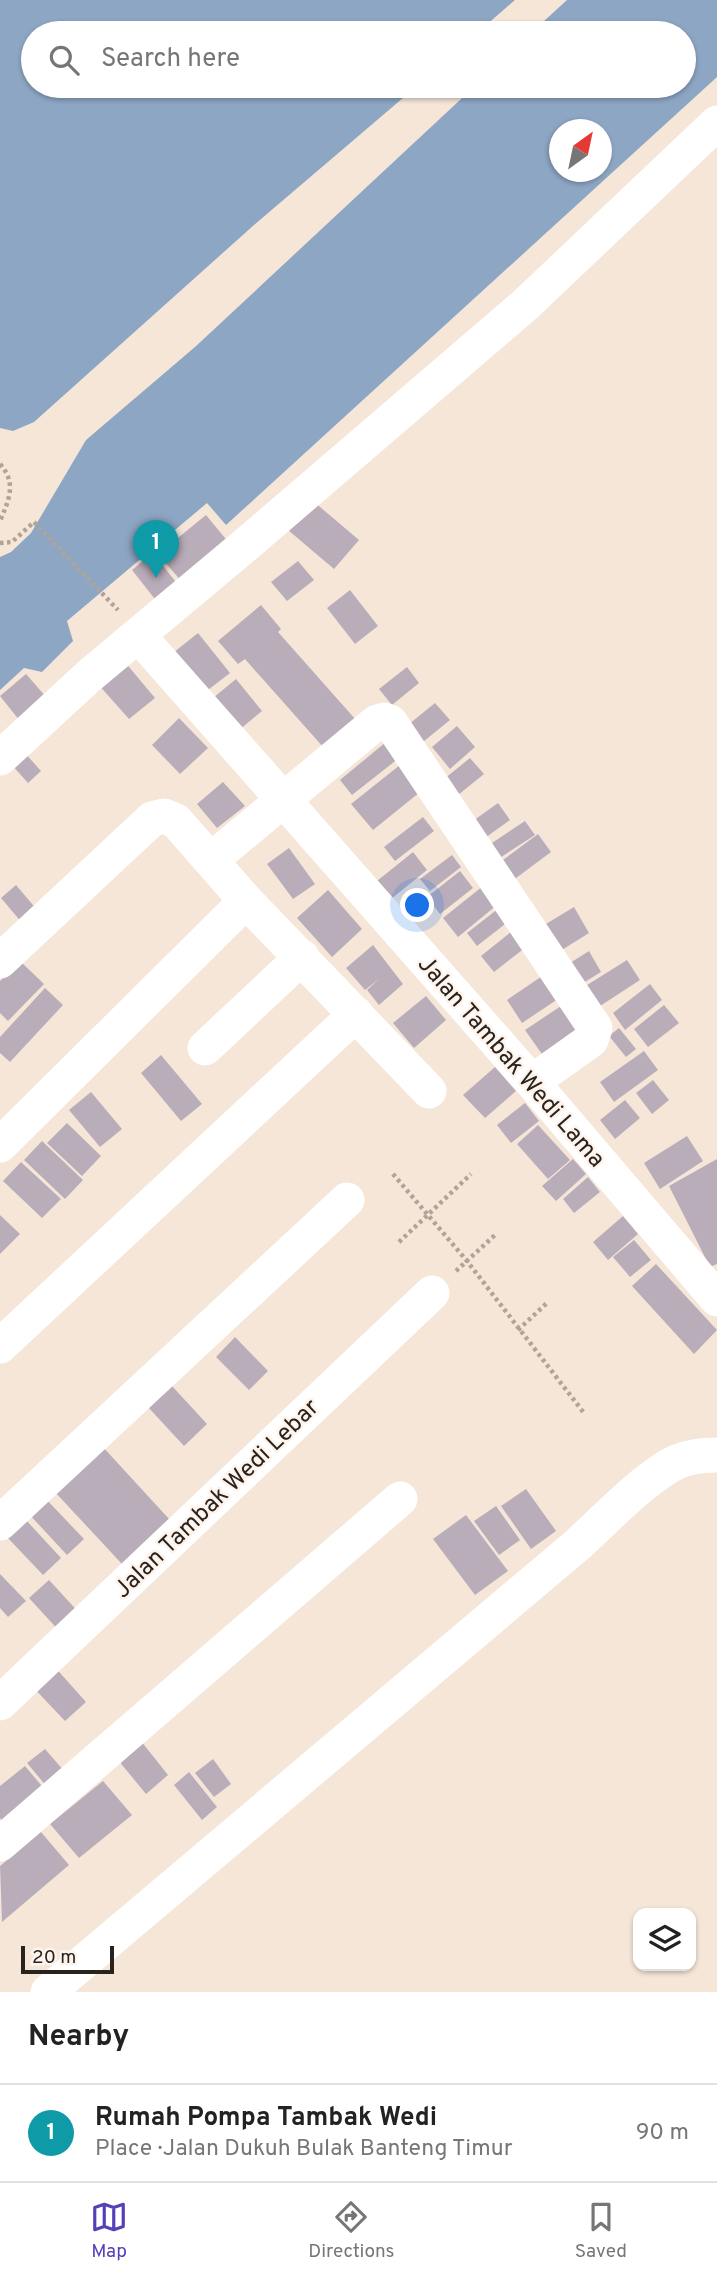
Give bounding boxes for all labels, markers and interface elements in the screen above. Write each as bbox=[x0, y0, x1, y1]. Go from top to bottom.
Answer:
search box bbox=[21, 21, 696, 98]
icon: search bbox=[45, 41, 83, 79]
text: Search here bbox=[101, 43, 240, 76]
north arrow bbox=[549, 119, 612, 182]
pin: 1 bbox=[133, 520, 179, 578]
your location bbox=[400, 888, 434, 922]
street label: Jalan Tambak Wedi Lama bbox=[410, 950, 611, 1174]
street label: Jalan Tambak Wedi Lebar bbox=[108, 1394, 326, 1605]
map controls bbox=[633, 1908, 696, 1971]
button: layers bbox=[633, 1908, 696, 1971]
scale bar bbox=[21, 1943, 114, 1975]
text: 20 m bbox=[32, 1946, 76, 1970]
text: Nearby bbox=[28, 2019, 129, 2056]
text: Rumah Pompa Tambak Wedi bbox=[95, 2102, 437, 2135]
text: 1 bbox=[46, 2119, 56, 2148]
text: 90 m bbox=[636, 2119, 689, 2148]
text: Place · Jalan Dukuh Bulak Banteng Timur bbox=[95, 2135, 513, 2164]
tab: Map bbox=[90, 2198, 128, 2264]
tab: Directions bbox=[308, 2198, 395, 2264]
tab: Saved bbox=[575, 2198, 627, 2264]

